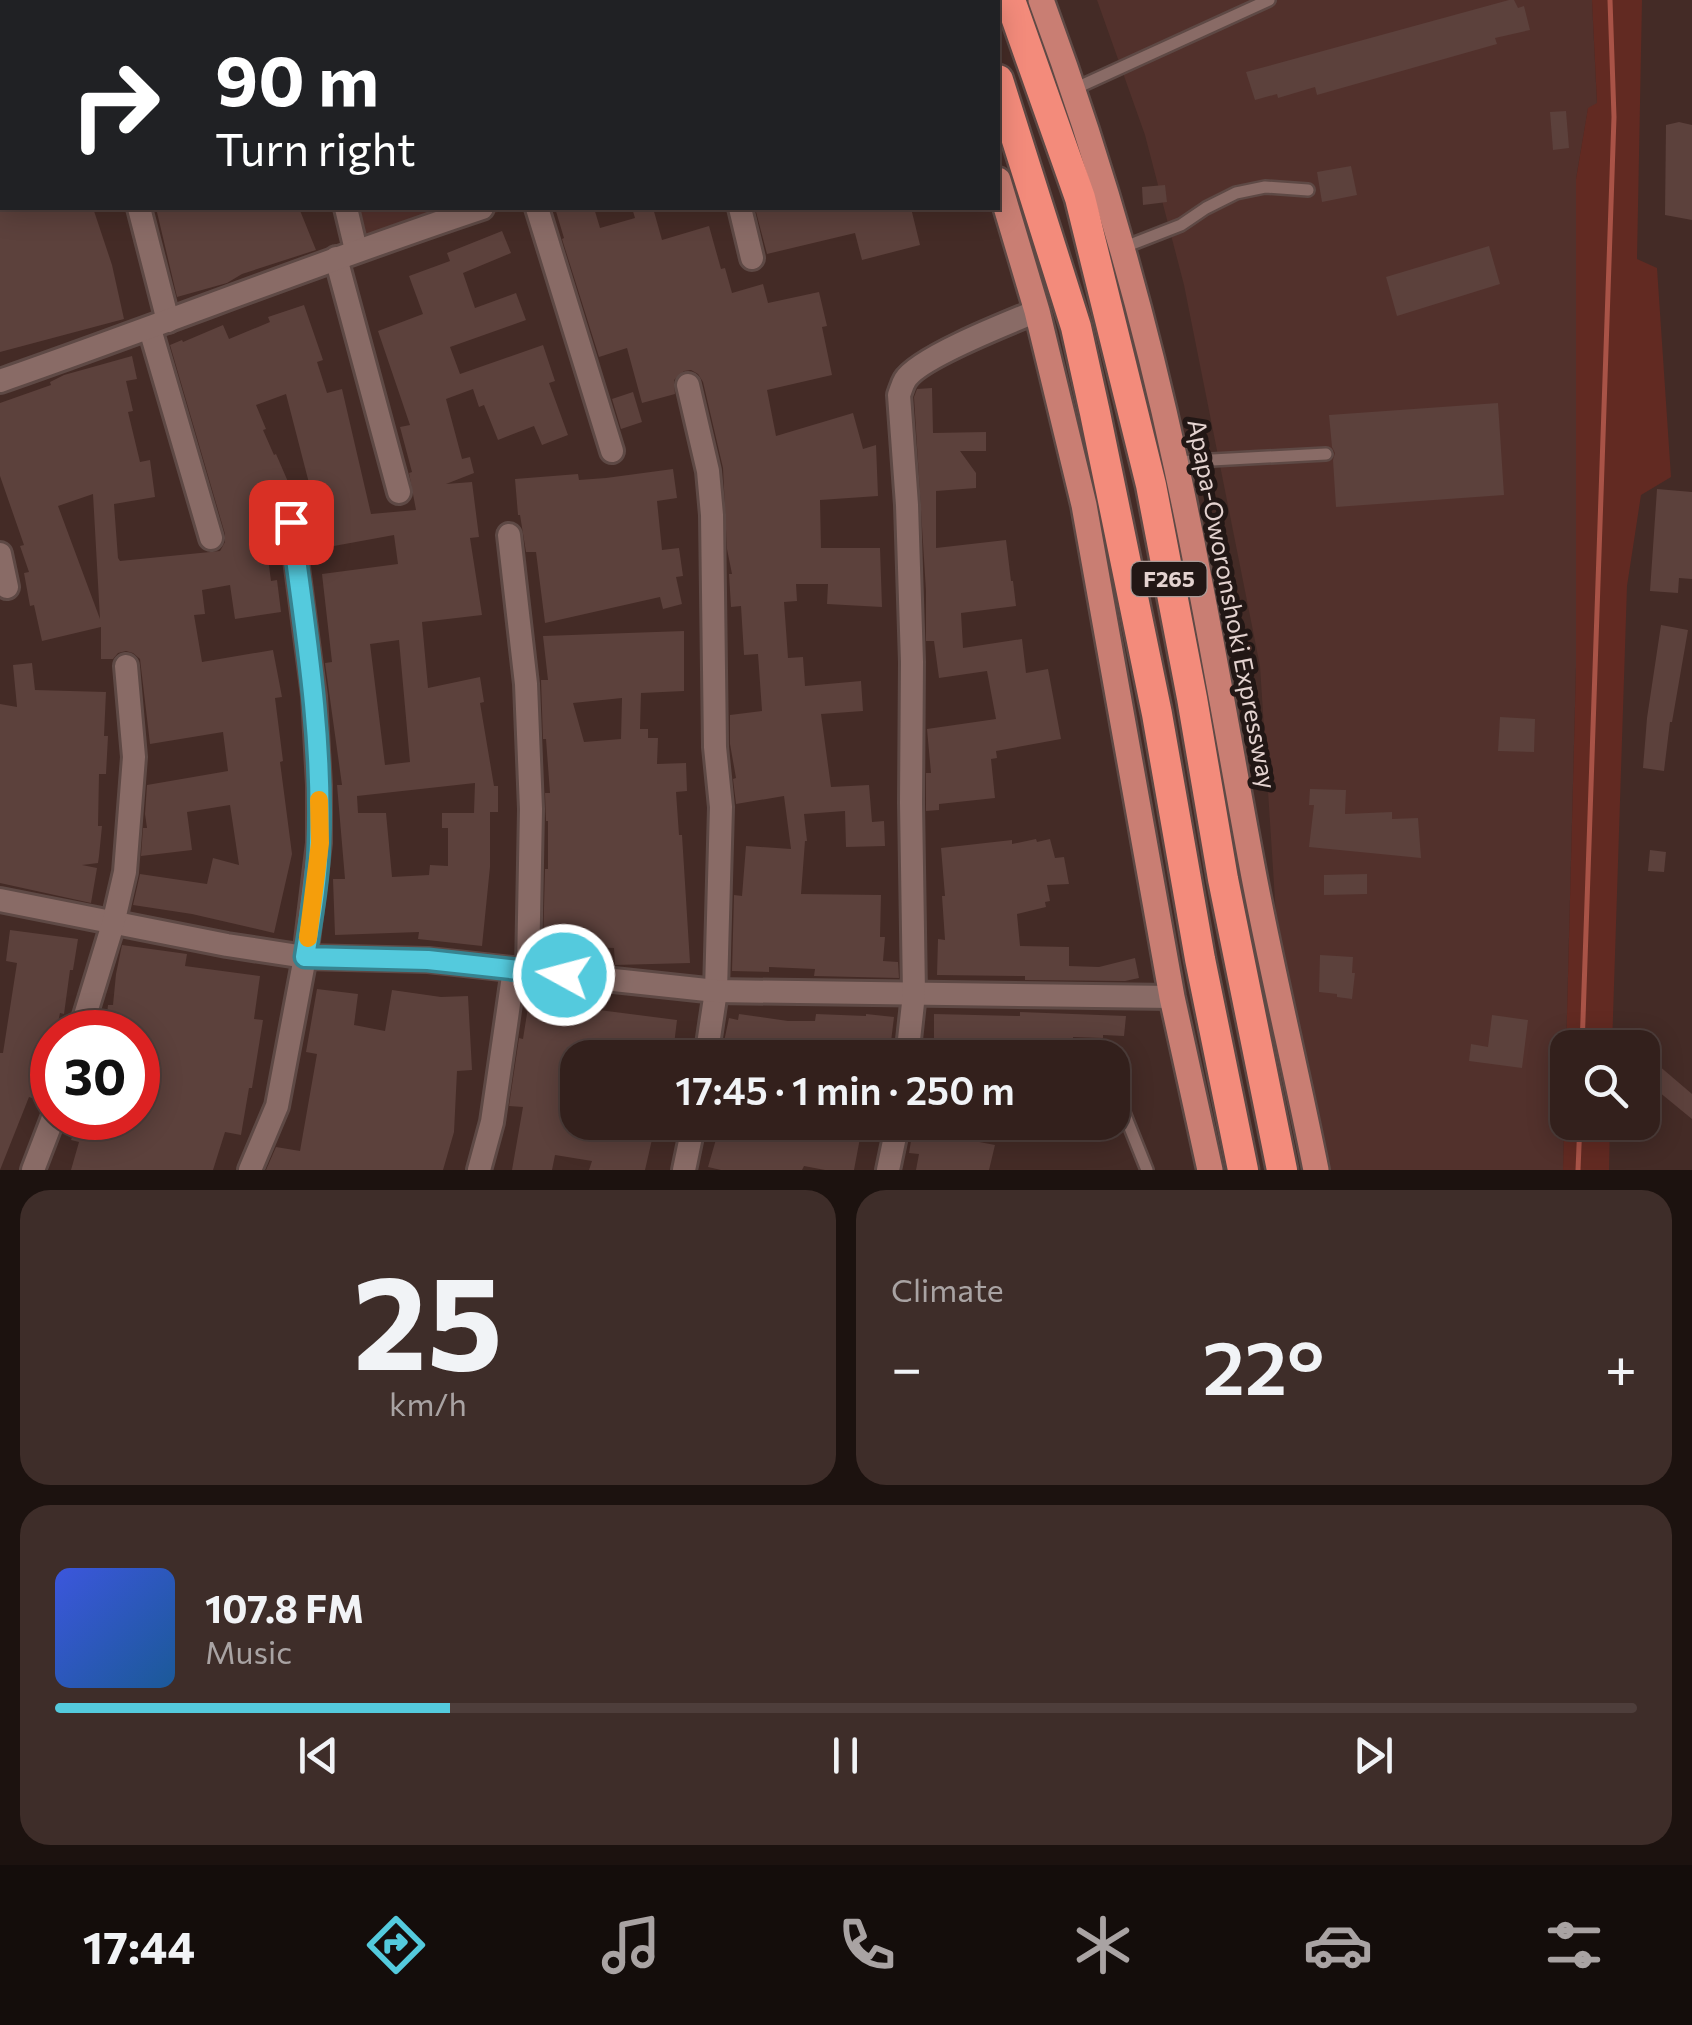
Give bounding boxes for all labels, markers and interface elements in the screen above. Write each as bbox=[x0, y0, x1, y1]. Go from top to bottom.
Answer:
text: 90 m bbox=[215, 35, 379, 120]
icon: right bbox=[50, 40, 180, 170]
text: Turn right bbox=[215, 120, 416, 175]
street label: Apapa-Oworonshoki Expressway bbox=[1182, 416, 1284, 791]
pin bbox=[249, 480, 334, 565]
icon: arrive bbox=[264, 495, 319, 550]
road number: F265 bbox=[1132, 562, 1206, 596]
position arrow bbox=[512, 923, 616, 1027]
speed limit sign: 30 bbox=[30, 1010, 160, 1140]
map controls bbox=[1550, 1030, 1660, 1140]
button: search bbox=[1550, 1030, 1660, 1140]
text: 17:45 · 1 min · 250 m bbox=[675, 1066, 1015, 1113]
text: 25 bbox=[353, 1238, 503, 1397]
text: Climate bbox=[891, 1269, 1004, 1309]
text: 22° bbox=[1202, 1319, 1324, 1410]
text: − bbox=[891, 1332, 922, 1399]
text: + bbox=[1605, 1332, 1637, 1399]
text: km/h bbox=[389, 1383, 467, 1423]
text: 107.8 FM bbox=[205, 1584, 364, 1631]
text: Music bbox=[205, 1631, 292, 1671]
icon: previous bbox=[291, 1728, 346, 1783]
icon: pause bbox=[818, 1728, 873, 1783]
icon: next bbox=[1346, 1728, 1401, 1783]
icon: directions bbox=[361, 1910, 431, 1980]
icon: music bbox=[596, 1910, 666, 1980]
icon: phone bbox=[832, 1910, 902, 1980]
icon: climate bbox=[1068, 1910, 1138, 1980]
icon: car bbox=[1303, 1910, 1373, 1980]
icon: filters bbox=[1539, 1910, 1609, 1980]
text: 17:44 bbox=[83, 1918, 195, 1973]

